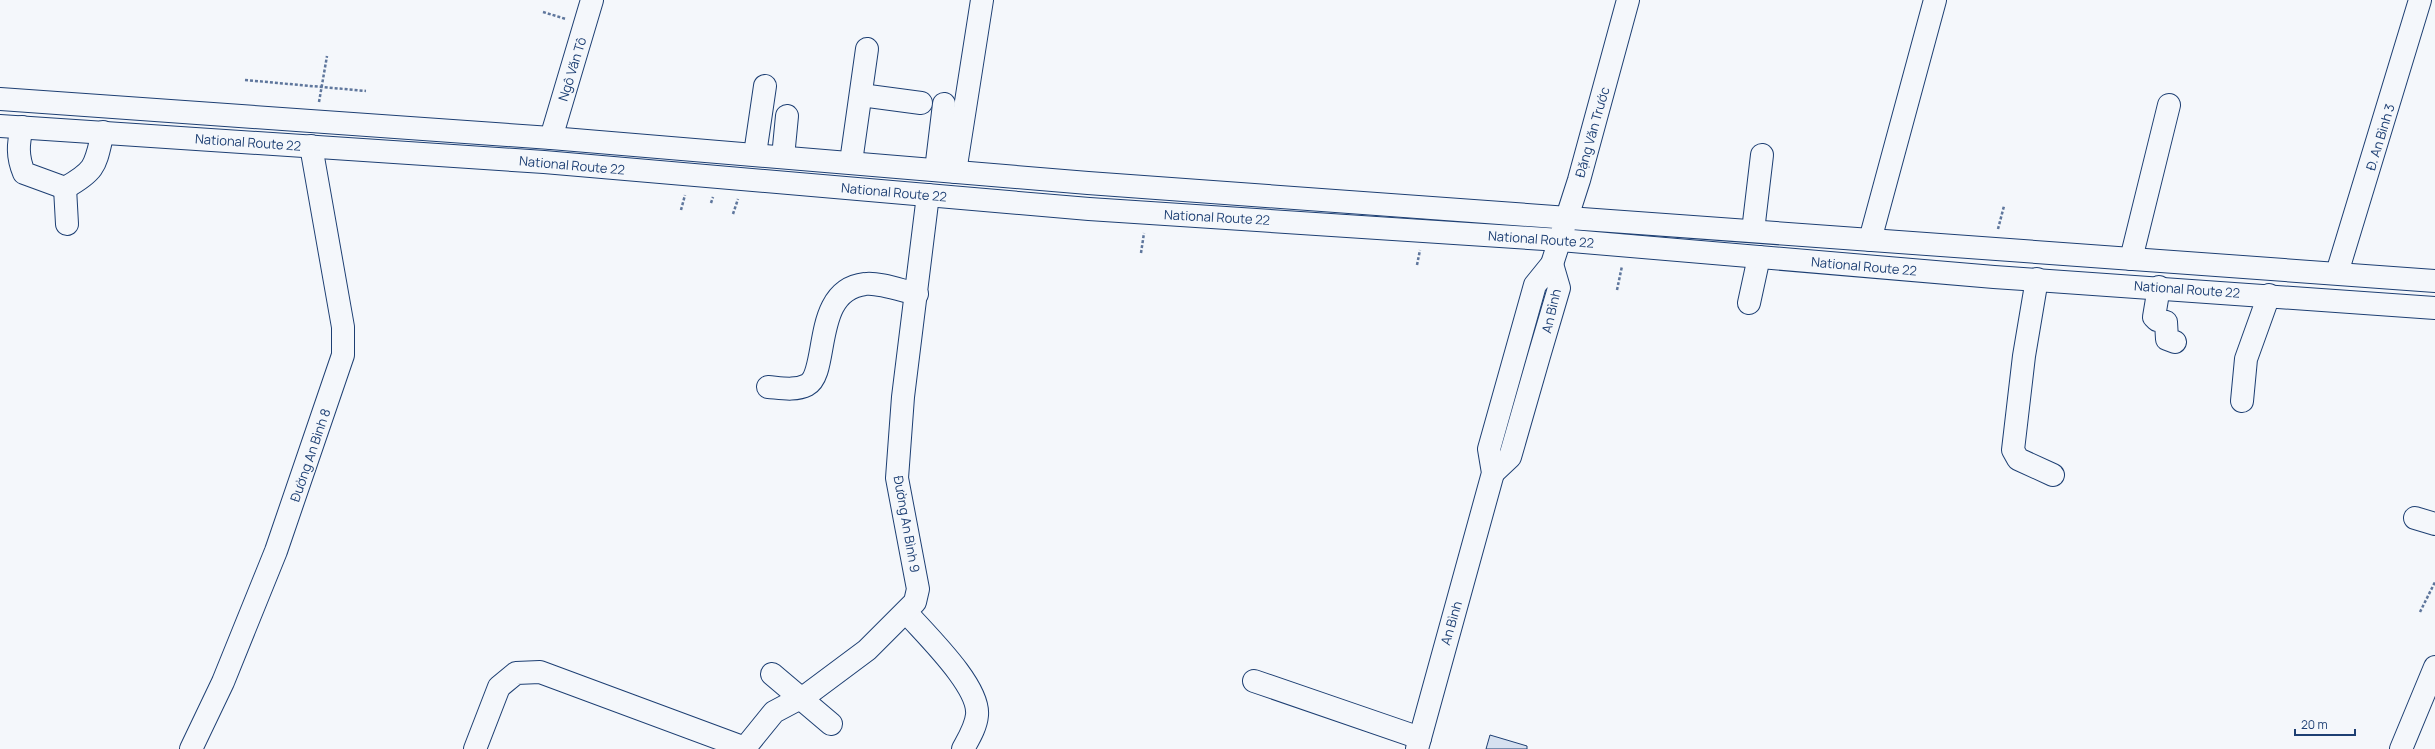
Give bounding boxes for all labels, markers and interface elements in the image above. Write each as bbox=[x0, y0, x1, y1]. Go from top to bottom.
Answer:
street label: Ngô Văn Tô bbox=[554, 34, 590, 103]
street label: Đặng Văn Trước bbox=[1570, 85, 1614, 179]
street label: Đ. An Bình 3 bbox=[2361, 102, 2399, 172]
street label: National Route 22 bbox=[194, 129, 302, 155]
street label: National Route 22 bbox=[518, 151, 626, 179]
street label: National Route 22 bbox=[840, 178, 948, 206]
street label: National Route 22 bbox=[1163, 205, 1271, 229]
street label: National Route 22 bbox=[1487, 226, 1595, 252]
street label: National Route 22 bbox=[1810, 252, 1918, 280]
street label: National Route 22 bbox=[2133, 276, 2241, 302]
street label: An Bình bbox=[1537, 287, 1565, 335]
street label: Đường An Bình 8 bbox=[286, 406, 334, 504]
street label: Đường An Bình 9 bbox=[890, 474, 924, 574]
street label: An Bình bbox=[1436, 599, 1466, 647]
scale bar bbox=[2295, 711, 2355, 737]
text: 20 m bbox=[2301, 716, 2328, 733]

